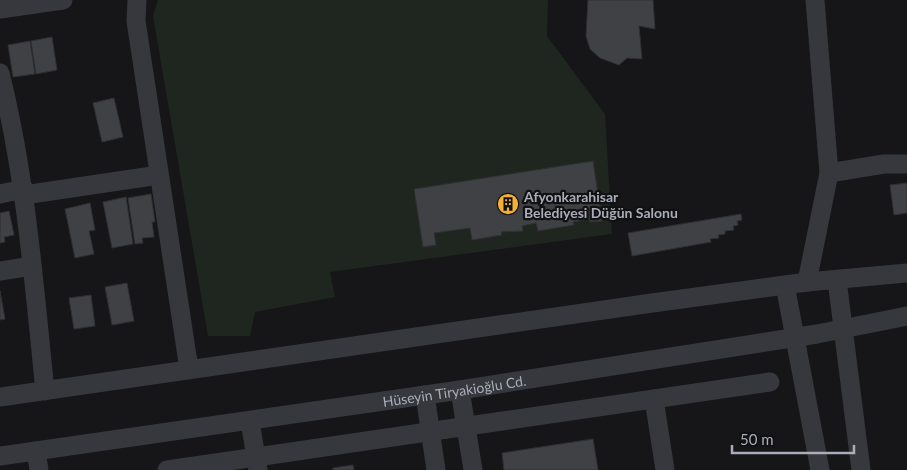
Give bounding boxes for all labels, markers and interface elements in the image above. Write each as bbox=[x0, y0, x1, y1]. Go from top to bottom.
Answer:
place label: Afyonkarahisar Belediyesi Düğün Salonu bbox=[523, 188, 678, 221]
building icon: Afyonkarahisar Belediyesi Düğün Salonu bbox=[496, 192, 520, 216]
street label: Hüseyin Tiryakioğlu Cd. bbox=[381, 371, 527, 410]
scale bar bbox=[732, 422, 854, 454]
text: 50 m bbox=[740, 430, 774, 448]

